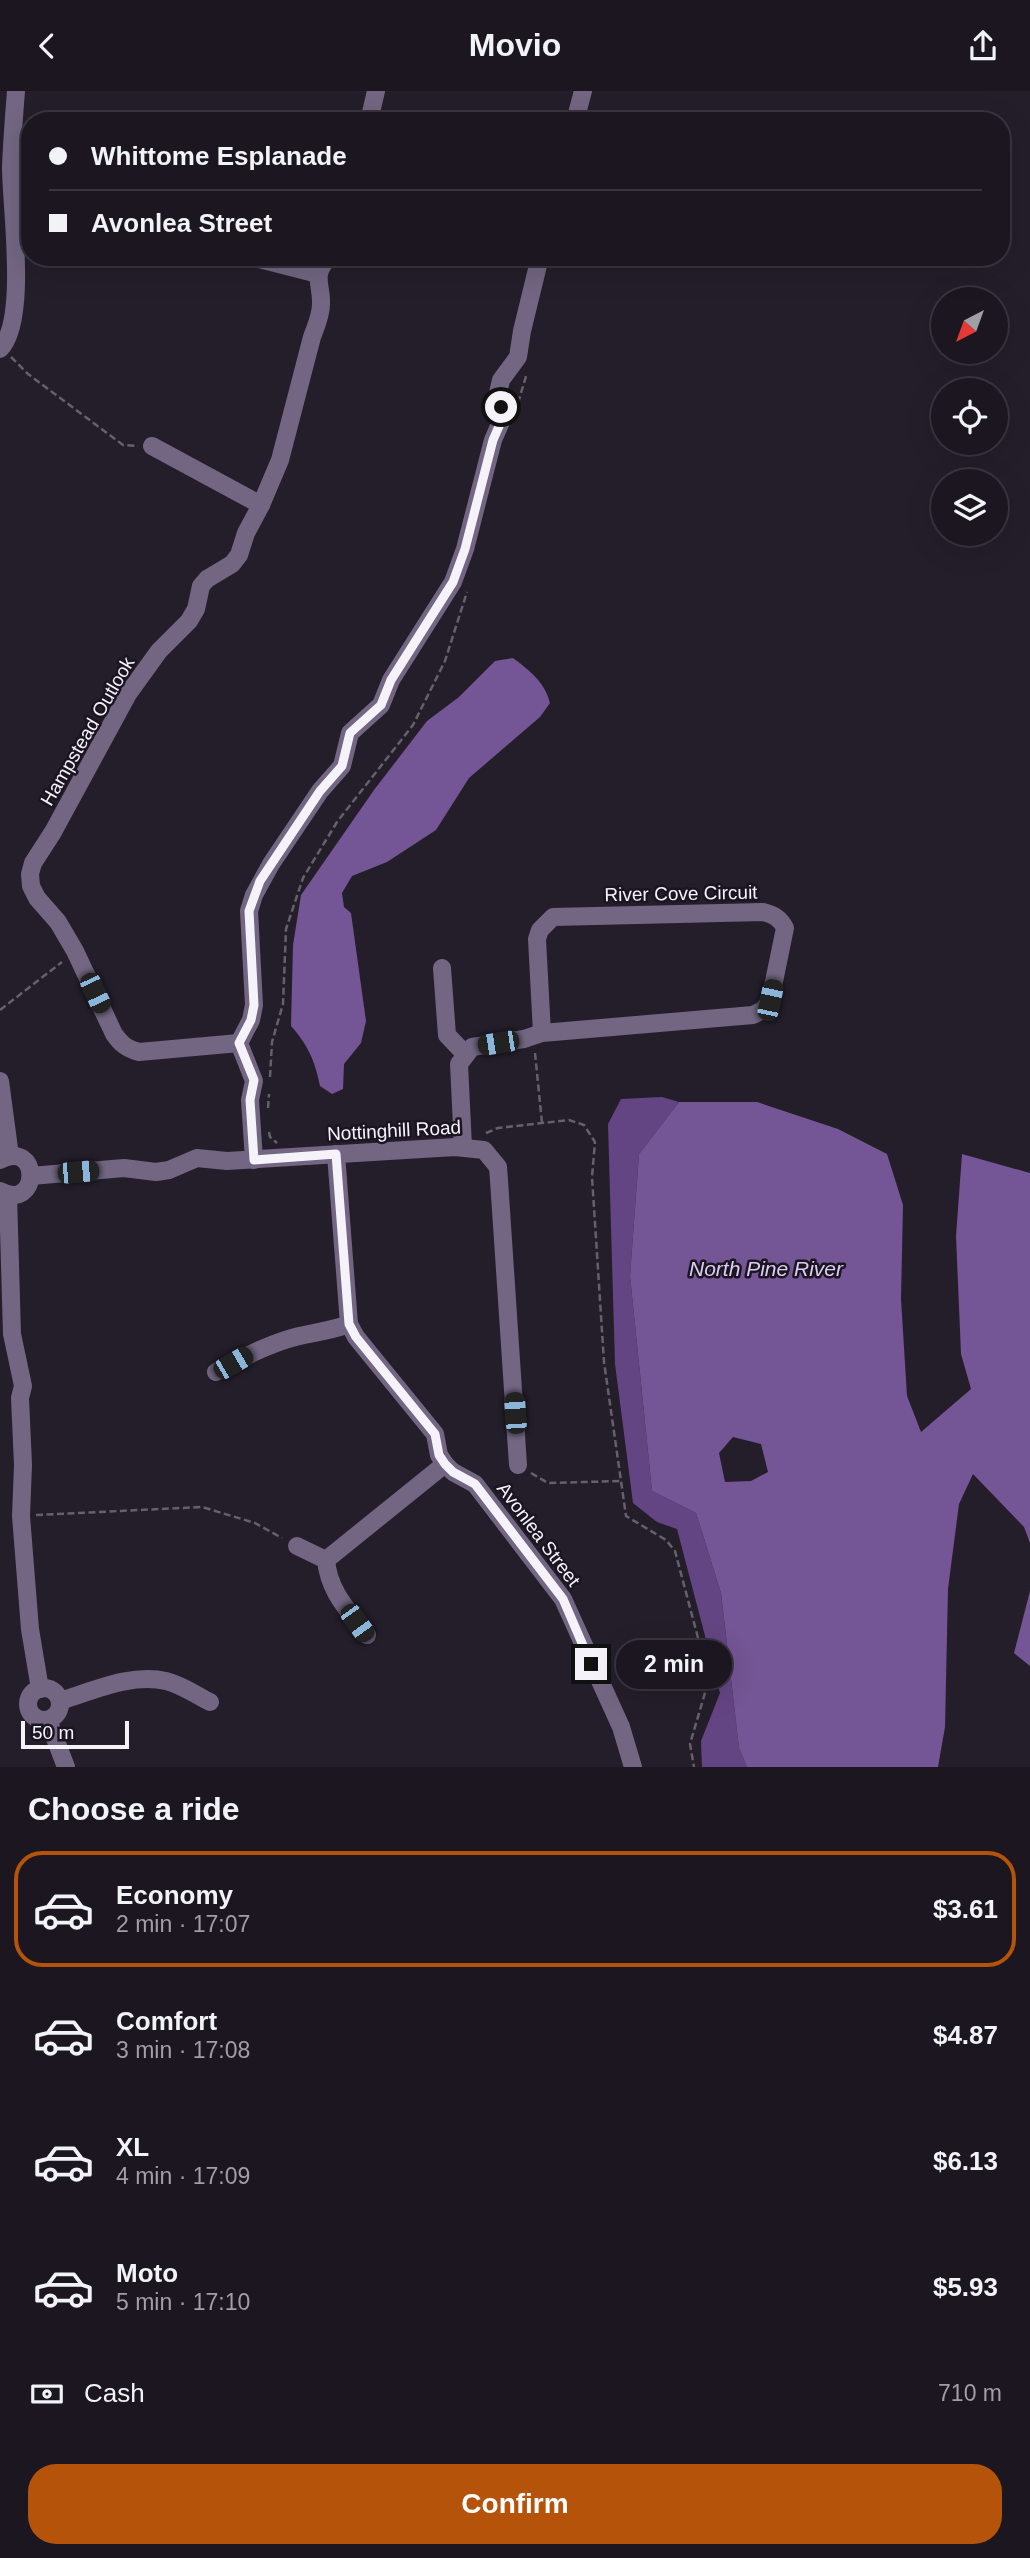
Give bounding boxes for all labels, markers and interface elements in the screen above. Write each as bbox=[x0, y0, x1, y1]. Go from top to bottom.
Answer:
icon: back bbox=[28, 27, 66, 65]
text: Movio bbox=[469, 27, 561, 63]
icon: share bbox=[964, 27, 1002, 65]
text: Whittome Esplanade bbox=[91, 141, 347, 171]
text: Avonlea Street bbox=[91, 208, 272, 238]
north arrow bbox=[931, 287, 1008, 364]
map controls bbox=[931, 287, 1008, 546]
button: locate bbox=[931, 378, 1008, 455]
route start bbox=[485, 391, 517, 423]
button: layers bbox=[931, 469, 1008, 546]
street label: Hampstead Outlook bbox=[36, 653, 139, 809]
street label: River Cove Circuit bbox=[604, 882, 758, 905]
car bbox=[77, 970, 114, 1016]
car bbox=[756, 977, 785, 1023]
car bbox=[476, 1029, 521, 1057]
street label: Nottinghill Road bbox=[326, 1117, 462, 1144]
car bbox=[57, 1160, 100, 1184]
water label: North Pine River bbox=[689, 1257, 844, 1280]
car bbox=[210, 1343, 257, 1383]
car bbox=[504, 1391, 527, 1435]
street label: Avonlea Street bbox=[493, 1478, 585, 1591]
car bbox=[337, 1600, 378, 1646]
callout: 2 min bbox=[616, 1639, 731, 1689]
route end bbox=[575, 1648, 607, 1680]
text: 2 min bbox=[644, 1651, 704, 1677]
scale bar bbox=[21, 1718, 130, 1750]
text: 50 m bbox=[32, 1722, 74, 1743]
text: Choose a ride bbox=[28, 1791, 240, 1827]
icon: car bbox=[32, 1878, 95, 1941]
text: Economy bbox=[116, 1880, 233, 1910]
text: $3.61 bbox=[933, 1894, 998, 1924]
text: 2 min · 17:07 bbox=[116, 1911, 250, 1937]
icon: car bbox=[32, 2004, 95, 2067]
text: Comfort bbox=[116, 2006, 217, 2036]
text: $4.87 bbox=[933, 2020, 998, 2050]
text: 3 min · 17:08 bbox=[116, 2037, 250, 2063]
icon: car bbox=[32, 2130, 95, 2193]
text: XL bbox=[116, 2132, 149, 2162]
text: $6.13 bbox=[933, 2146, 998, 2176]
text: 4 min · 17:09 bbox=[116, 2163, 250, 2189]
icon: car bbox=[32, 2256, 95, 2319]
text: Moto bbox=[116, 2258, 178, 2288]
text: $5.93 bbox=[933, 2272, 998, 2302]
text: 5 min · 17:10 bbox=[116, 2289, 250, 2315]
icon: cash bbox=[28, 2375, 66, 2413]
text: Cash bbox=[84, 2378, 145, 2408]
text: 710 m bbox=[938, 2380, 1002, 2406]
button: Confirm bbox=[28, 2464, 1002, 2544]

